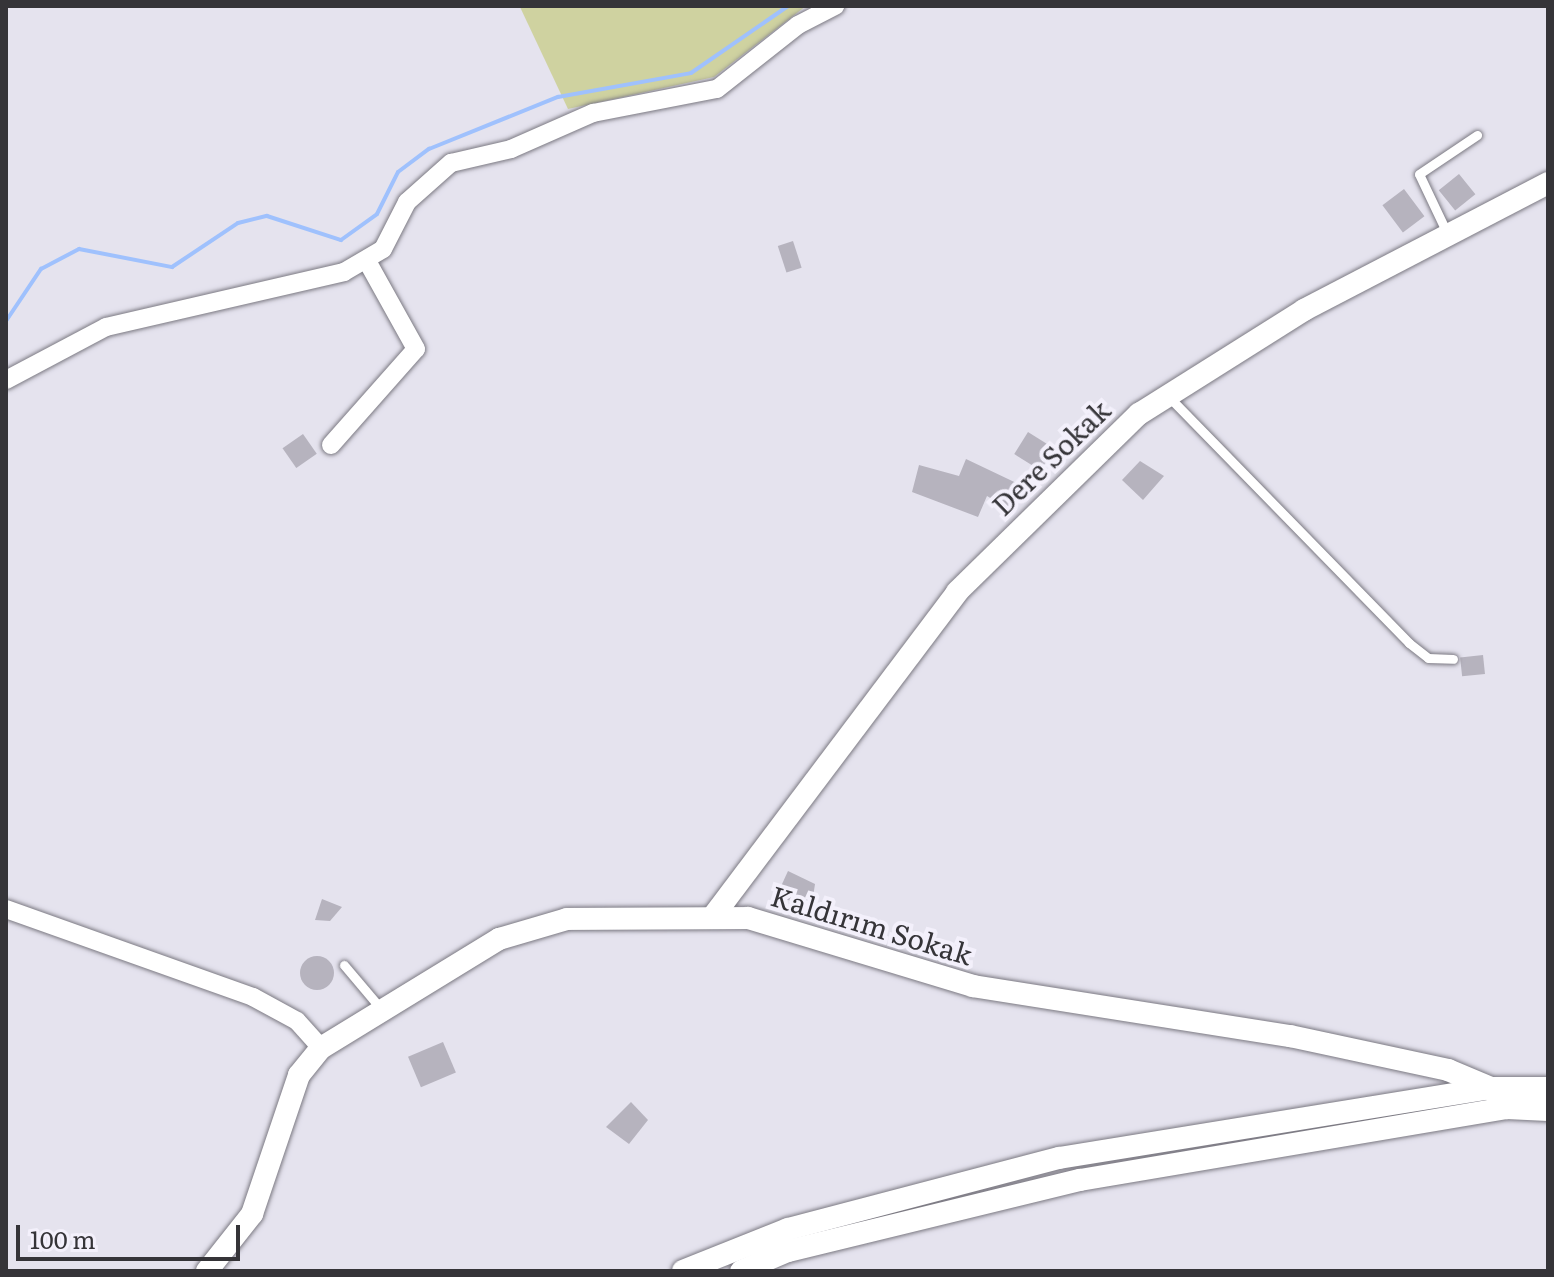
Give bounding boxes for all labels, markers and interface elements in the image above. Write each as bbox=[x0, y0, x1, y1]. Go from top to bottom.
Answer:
street label: Dere Sokak bbox=[984, 393, 1116, 521]
street label: Kaldırım Sokak bbox=[767, 877, 977, 971]
scale bar bbox=[20, 1209, 244, 1259]
text: 100 m bbox=[30, 1221, 96, 1256]

